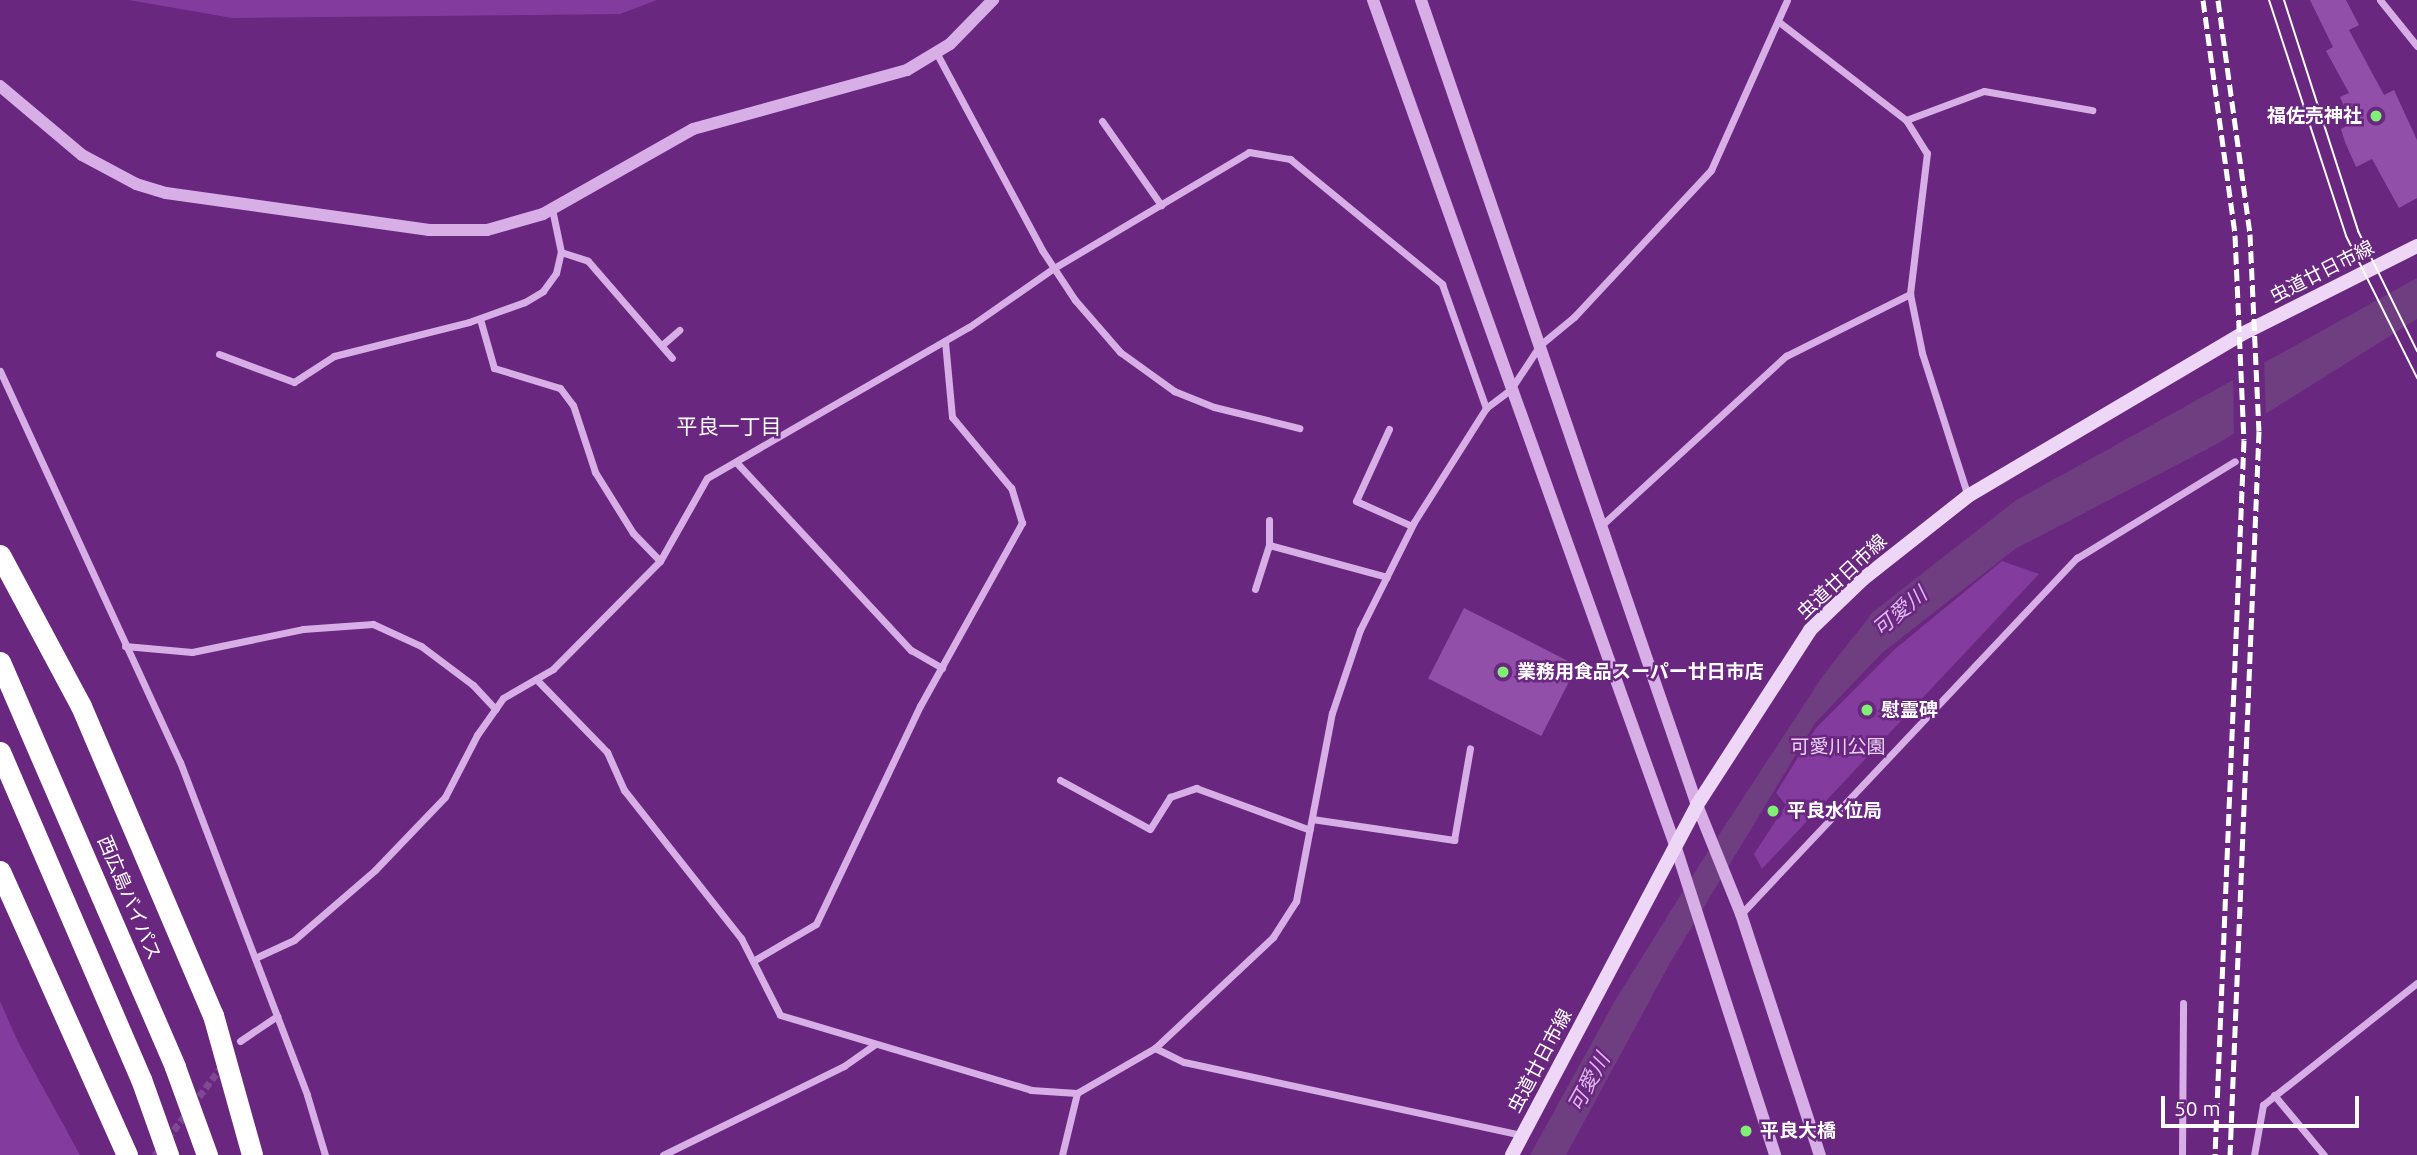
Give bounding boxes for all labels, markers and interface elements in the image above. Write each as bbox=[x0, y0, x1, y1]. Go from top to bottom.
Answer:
place label: 福佐売神社 bbox=[2267, 105, 2362, 127]
marker: 福佐売神社 bbox=[2368, 108, 2384, 124]
street label: 虫道廿日市線 bbox=[2266, 236, 2378, 308]
district label: 平良一丁目 bbox=[677, 413, 781, 439]
street label: 虫道廿日市線 bbox=[1793, 530, 1891, 624]
water label: 可愛川 bbox=[1867, 581, 1931, 641]
place label: 業務用食品スーパー廿日市店 bbox=[1517, 661, 1764, 683]
marker: 業務用食品スーパー廿日市店 bbox=[1495, 664, 1511, 680]
place label: 慰霊碑 bbox=[1881, 699, 1938, 721]
marker: 慰霊碑 bbox=[1859, 702, 1875, 718]
park label: 可愛川公園 bbox=[1791, 736, 1885, 758]
place label: 平良水位局 bbox=[1787, 800, 1882, 822]
marker: 平良水位局 bbox=[1765, 803, 1781, 819]
street label: 西広島バイパス bbox=[93, 832, 165, 964]
street label: 虫道廿日市線 bbox=[1503, 1005, 1577, 1117]
water label: 可愛川 bbox=[1562, 1048, 1614, 1116]
scale bar bbox=[2165, 1082, 2363, 1126]
text: 50 m bbox=[2174, 1096, 2221, 1120]
place label: 平良大橋 bbox=[1760, 1120, 1836, 1142]
marker: 平良大橋 bbox=[1738, 1123, 1754, 1139]

